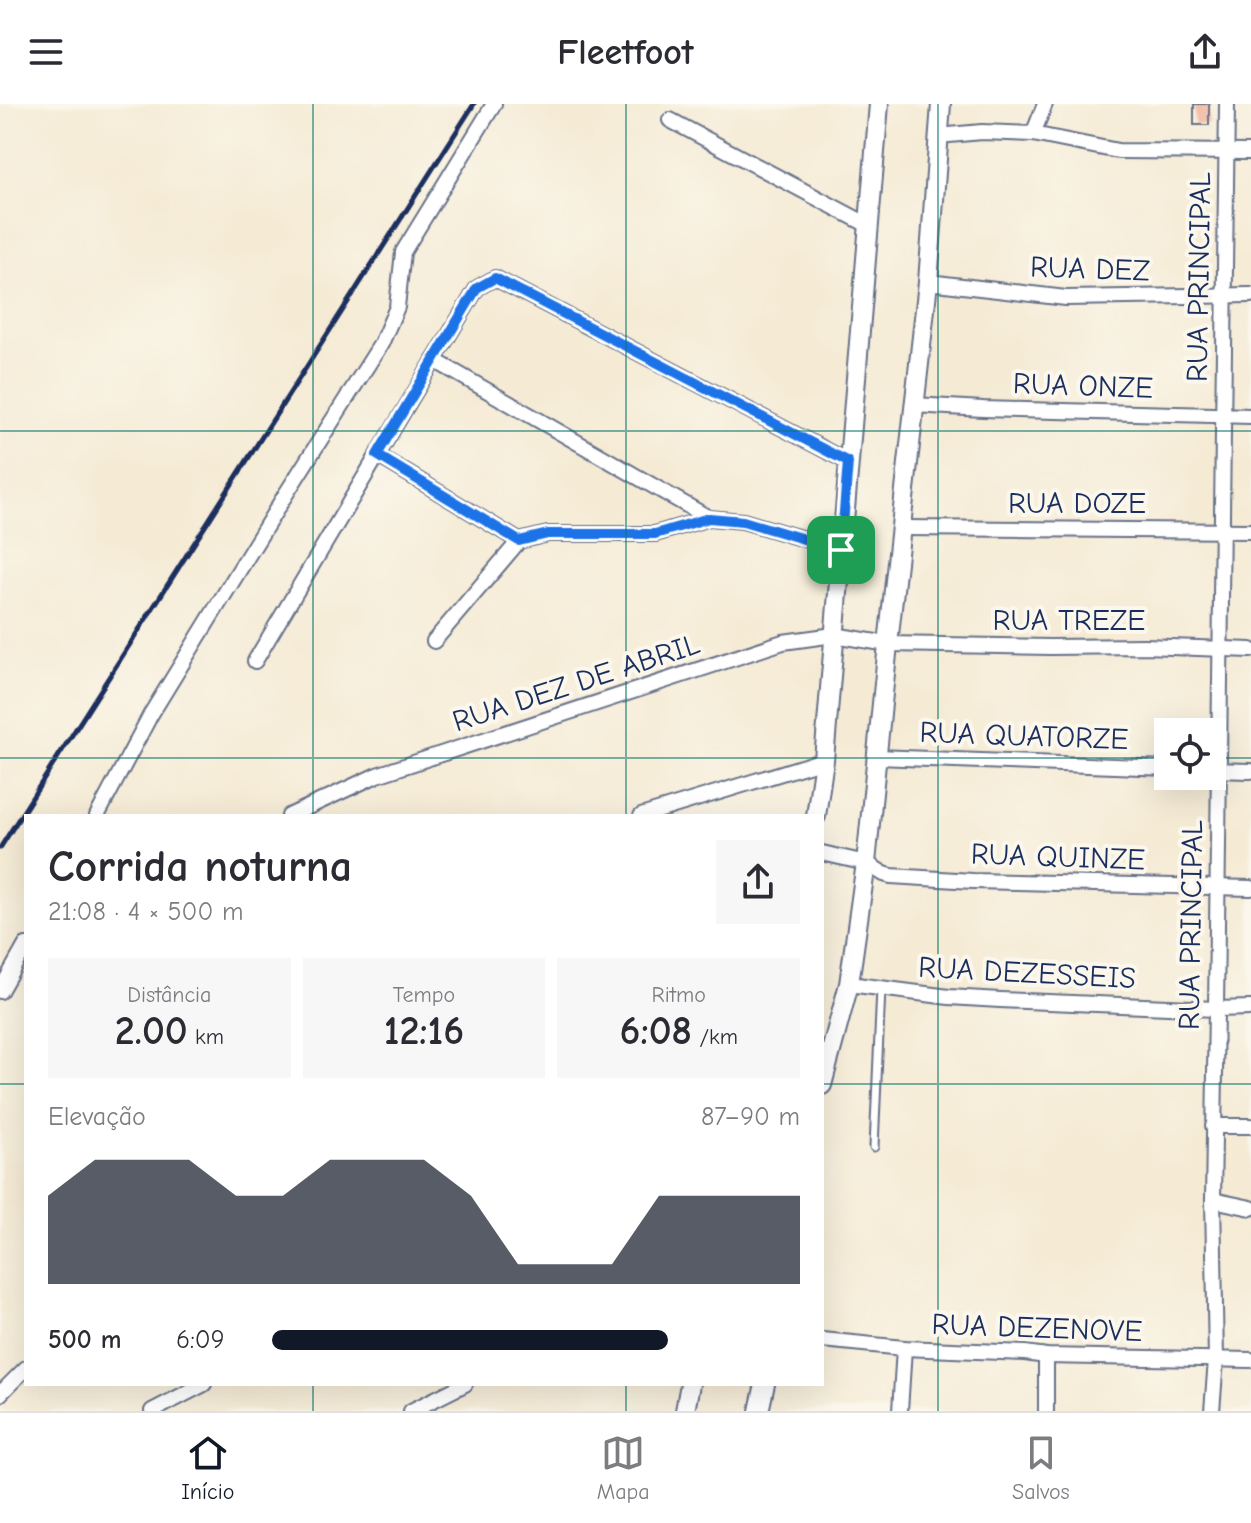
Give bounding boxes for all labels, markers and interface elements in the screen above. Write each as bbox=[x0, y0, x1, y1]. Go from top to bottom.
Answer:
icon: menu bbox=[24, 30, 68, 74]
icon: share bbox=[1183, 30, 1227, 74]
text: Fleetfoot bbox=[557, 32, 694, 73]
street label: RUA PRINCIPAL bbox=[1180, 172, 1218, 382]
street label: RUA DEZ bbox=[1029, 249, 1151, 289]
street label: RUA ONZE bbox=[1012, 366, 1154, 406]
street label: RUA DOZE bbox=[1008, 486, 1146, 521]
pin bbox=[807, 516, 875, 584]
icon: arrive bbox=[819, 528, 863, 572]
street label: RUA TREZE bbox=[993, 603, 1145, 638]
street label: RUA DEZ DE ABRIL bbox=[448, 627, 704, 739]
street label: RUA QUATORZE bbox=[919, 715, 1129, 757]
map controls bbox=[1154, 718, 1226, 790]
button: locate bbox=[1154, 718, 1226, 790]
street label: RUA PRINCIPAL bbox=[1172, 820, 1210, 1030]
street label: RUA QUINZE bbox=[970, 836, 1146, 878]
button: share bbox=[716, 840, 800, 924]
text: Corrida noturna bbox=[48, 841, 352, 892]
text: 21:08 · 4 × 500 m bbox=[48, 897, 243, 927]
street label: RUA DEZESSEIS bbox=[917, 950, 1137, 996]
text: Distância bbox=[127, 982, 211, 1008]
text: Tempo bbox=[393, 982, 455, 1008]
text: Ritmo bbox=[652, 982, 706, 1008]
text: 2.00 bbox=[115, 1008, 188, 1054]
text: 12:16 bbox=[384, 1008, 464, 1054]
text: 6:08 bbox=[619, 1008, 692, 1054]
text: km bbox=[188, 1024, 224, 1050]
text: /km bbox=[692, 1024, 738, 1050]
text: Elevação bbox=[48, 1102, 146, 1132]
text: 87–90 m bbox=[701, 1102, 800, 1132]
street label: RUA DEZENOVE bbox=[931, 1307, 1143, 1349]
text: 500 m bbox=[48, 1325, 122, 1355]
text: 6:09 bbox=[176, 1325, 224, 1355]
tab: Início bbox=[181, 1431, 234, 1505]
tab: Mapa bbox=[597, 1431, 650, 1505]
tab: Salvos bbox=[1012, 1431, 1070, 1505]

